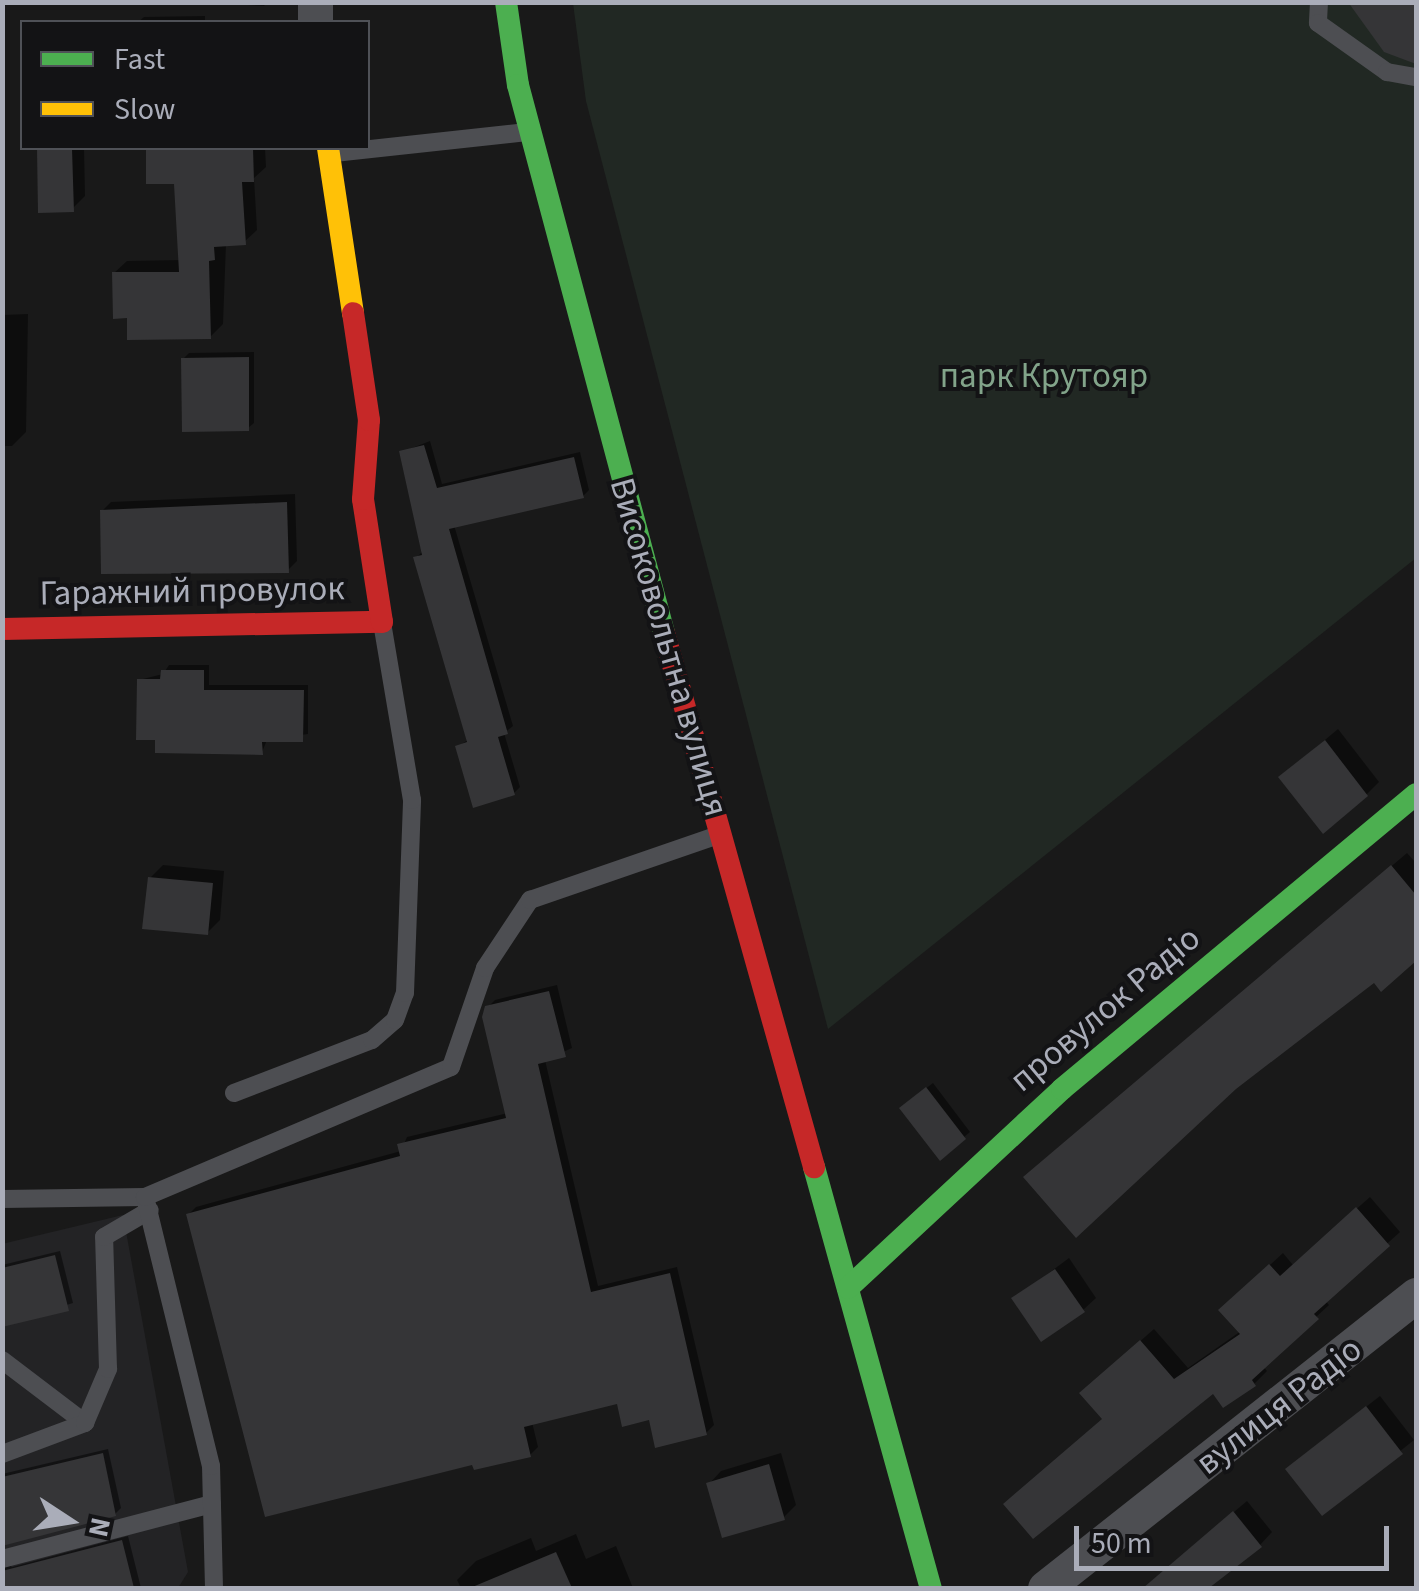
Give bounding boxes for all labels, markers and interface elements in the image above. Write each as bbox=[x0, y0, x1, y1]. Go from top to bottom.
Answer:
legend bbox=[20, 20, 370, 150]
text: Fast bbox=[114, 38, 165, 81]
text: Slow bbox=[114, 88, 175, 131]
park label: парк Крутояр bbox=[940, 355, 1148, 397]
street label: Високовольтна вулиця bbox=[601, 473, 737, 821]
street label: Гаражний провулок bbox=[39, 567, 345, 615]
street label: провулок Радіо bbox=[1001, 917, 1209, 1101]
street label: вулиця Радіо bbox=[1188, 1328, 1370, 1484]
north arrow bbox=[20, 1471, 120, 1571]
scale bar bbox=[1079, 1506, 1394, 1568]
text: N bbox=[78, 1514, 121, 1541]
text: 50 m bbox=[1091, 1522, 1152, 1565]

